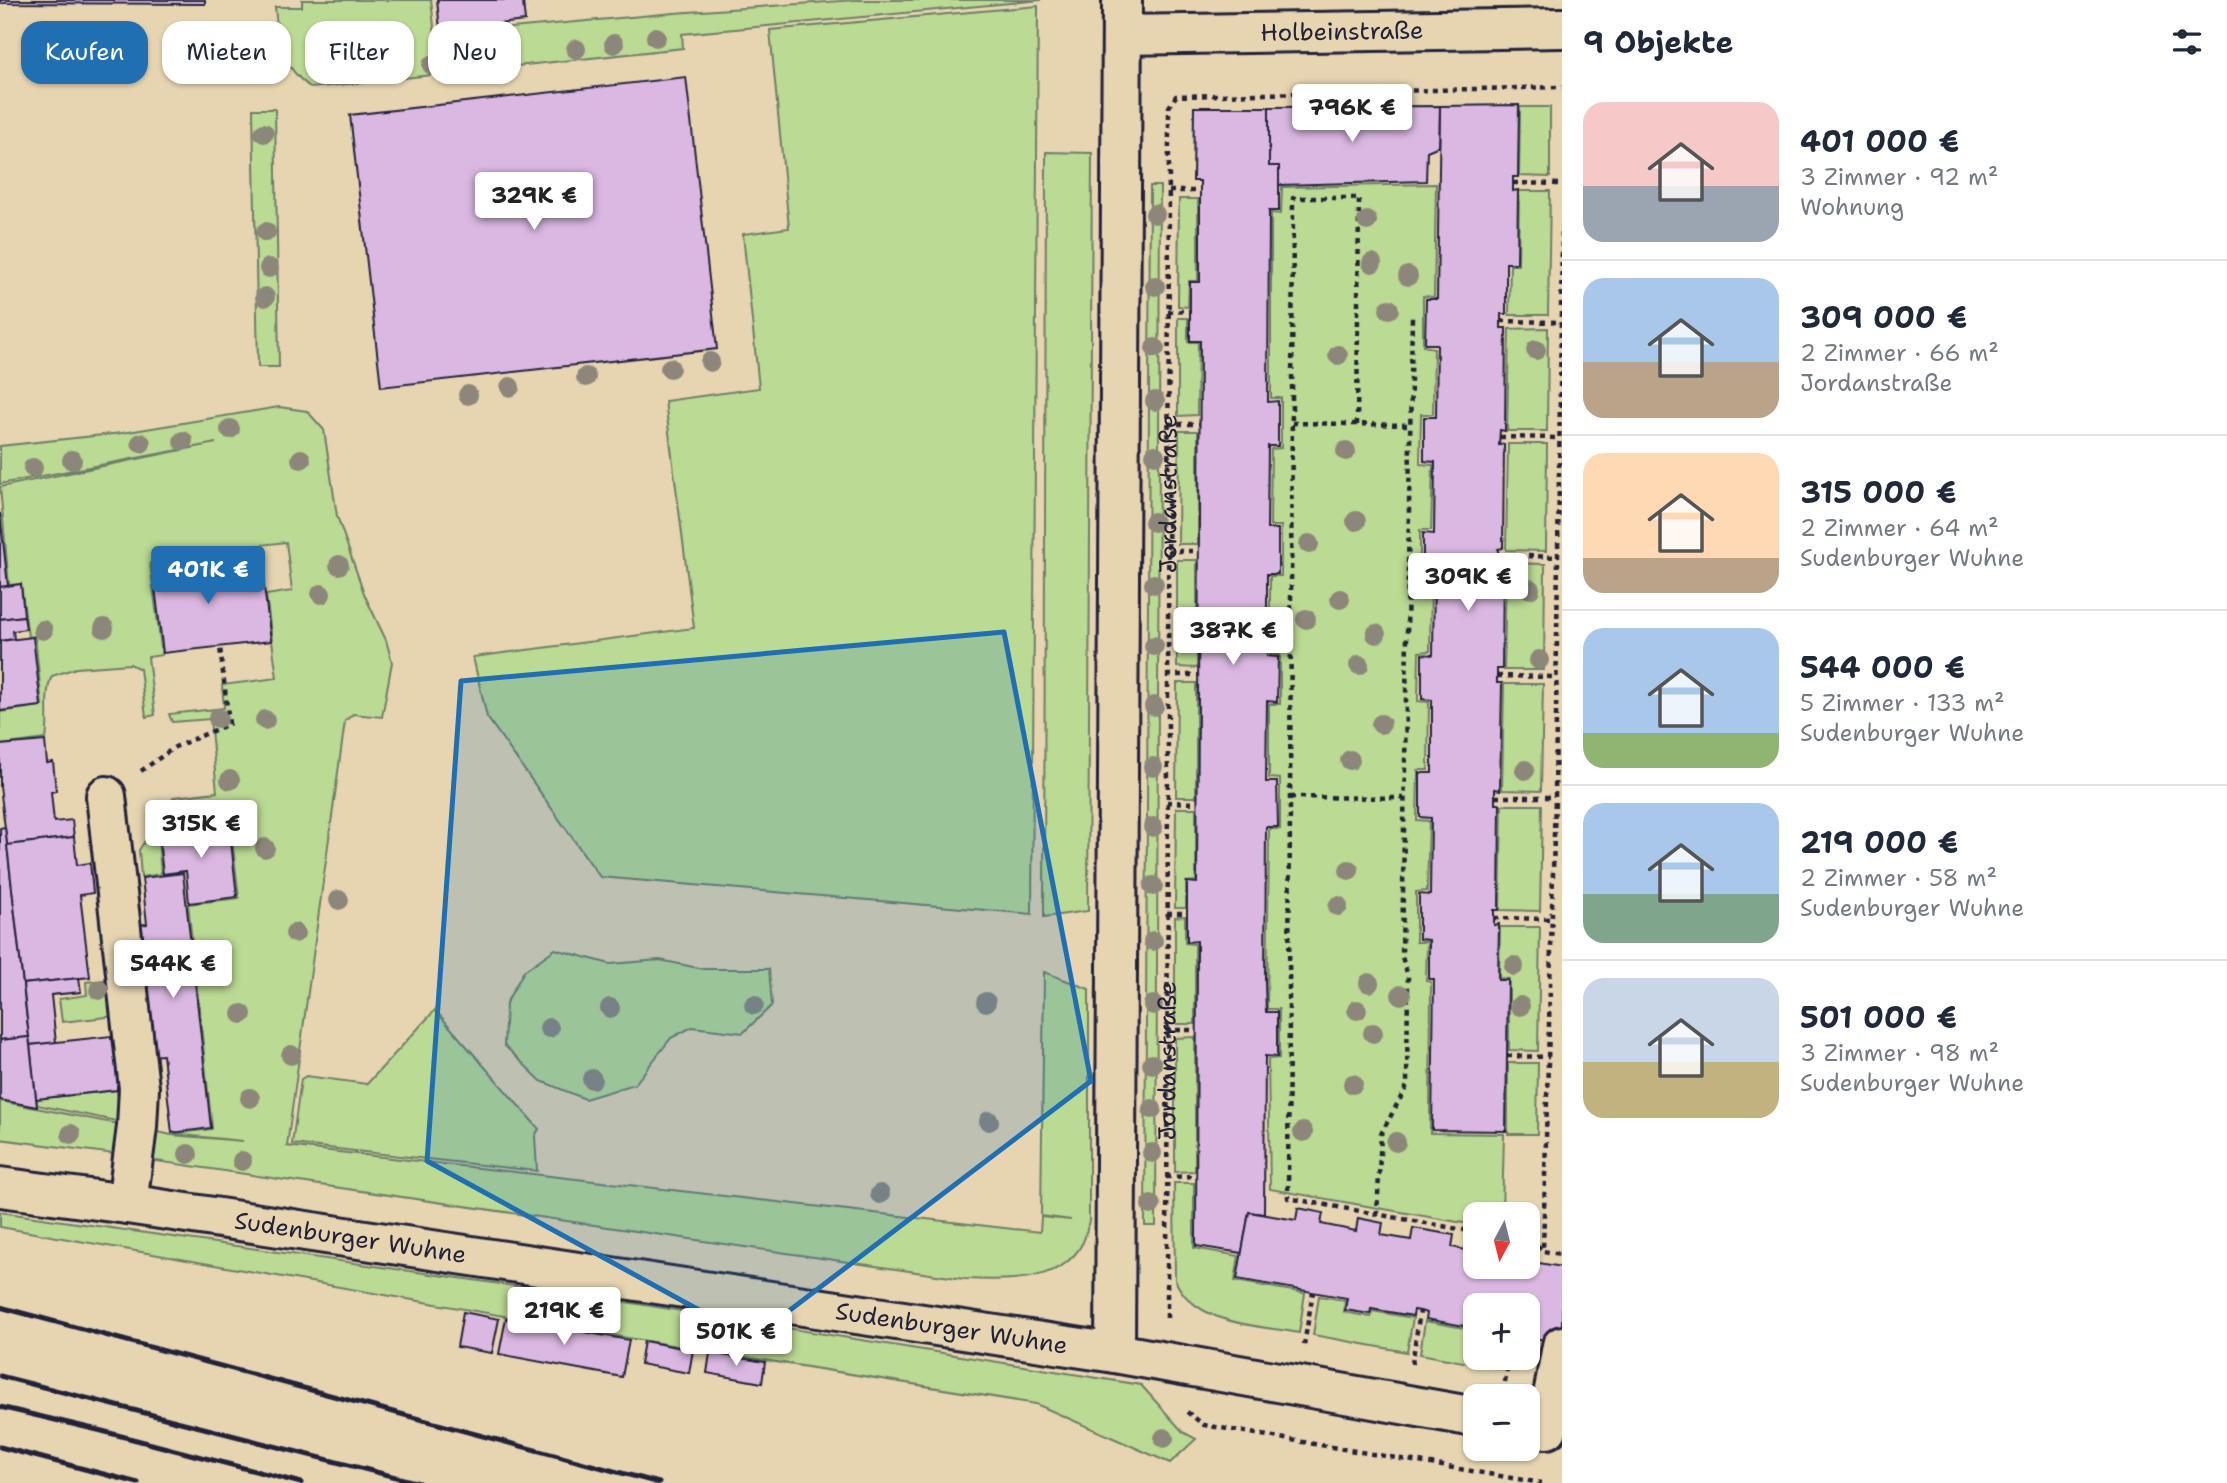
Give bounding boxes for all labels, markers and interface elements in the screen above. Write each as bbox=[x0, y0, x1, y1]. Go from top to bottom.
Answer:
street label: Holbeinstraße bbox=[1260, 14, 1424, 49]
chip: Kaufen bbox=[21, 21, 148, 84]
chip: Mieten bbox=[162, 21, 291, 84]
chip: Filter bbox=[305, 21, 414, 84]
chip: Neu bbox=[428, 21, 521, 84]
text: 9 Objekte bbox=[1583, 22, 1733, 63]
icon: filters bbox=[2168, 23, 2206, 61]
pin: 796K € bbox=[1295, 85, 1409, 144]
text: 796K € bbox=[1308, 92, 1396, 122]
text: 401 000 € bbox=[1800, 121, 1959, 162]
icon: home bbox=[1639, 130, 1723, 214]
text: 3 Zimmer · 92 m² bbox=[1800, 162, 1998, 192]
pin: 329K € bbox=[477, 173, 591, 232]
text: 329K € bbox=[491, 180, 577, 210]
text: Wohnung bbox=[1800, 192, 1904, 222]
text: 309 000 € bbox=[1800, 297, 1967, 338]
icon: home bbox=[1639, 306, 1723, 390]
text: 2 Zimmer · 66 m² bbox=[1800, 338, 1999, 368]
text: Jordanstraße bbox=[1800, 368, 1952, 398]
street label: Jordanstraße bbox=[1152, 414, 1184, 574]
text: 315 000 € bbox=[1800, 472, 1956, 513]
icon: home bbox=[1639, 481, 1723, 565]
text: 2 Zimmer · 64 m² bbox=[1800, 513, 1999, 543]
text: Sudenburger Wuhne bbox=[1800, 543, 2024, 573]
pin: 401K € bbox=[151, 546, 265, 606]
text: 401K € bbox=[167, 554, 249, 584]
pin: 309K € bbox=[1411, 554, 1525, 613]
text: 309K € bbox=[1424, 561, 1512, 591]
pin: 387K € bbox=[1176, 608, 1290, 667]
text: 387K € bbox=[1189, 615, 1277, 645]
text: 544 000 € bbox=[1800, 647, 1965, 688]
icon: home bbox=[1639, 656, 1723, 740]
text: 5 Zimmer · 133 m² bbox=[1800, 688, 2005, 718]
text: Sudenburger Wuhne bbox=[1800, 718, 2024, 748]
pin: 315K € bbox=[144, 800, 258, 860]
text: 315K € bbox=[161, 808, 241, 838]
text: 219 000 € bbox=[1800, 822, 1958, 863]
icon: home bbox=[1639, 831, 1723, 915]
text: 2 Zimmer · 58 m² bbox=[1800, 863, 1997, 893]
text: Sudenburger Wuhne bbox=[1800, 893, 2024, 923]
pin: 544K € bbox=[116, 940, 230, 1000]
text: 544K € bbox=[130, 948, 216, 978]
street label: Jordanstraße bbox=[1151, 981, 1184, 1141]
text: 501 000 € bbox=[1800, 997, 1957, 1038]
icon: home bbox=[1639, 1006, 1723, 1090]
text: 3 Zimmer · 98 m² bbox=[1800, 1038, 1999, 1068]
text: Sudenburger Wuhne bbox=[1800, 1068, 2024, 1098]
north arrow bbox=[1463, 1202, 1540, 1279]
map controls bbox=[1463, 1202, 1540, 1461]
street label: Sudenburger Wuhne bbox=[232, 1204, 468, 1271]
pin: 219K € bbox=[507, 1288, 621, 1347]
button: + bbox=[1463, 1293, 1540, 1370]
text: 219K € bbox=[524, 1295, 604, 1325]
street label: Sudenburger Wuhne bbox=[833, 1295, 1070, 1362]
pin: 501K € bbox=[679, 1308, 793, 1368]
text: 501K € bbox=[696, 1316, 776, 1346]
button: − bbox=[1463, 1384, 1540, 1461]

